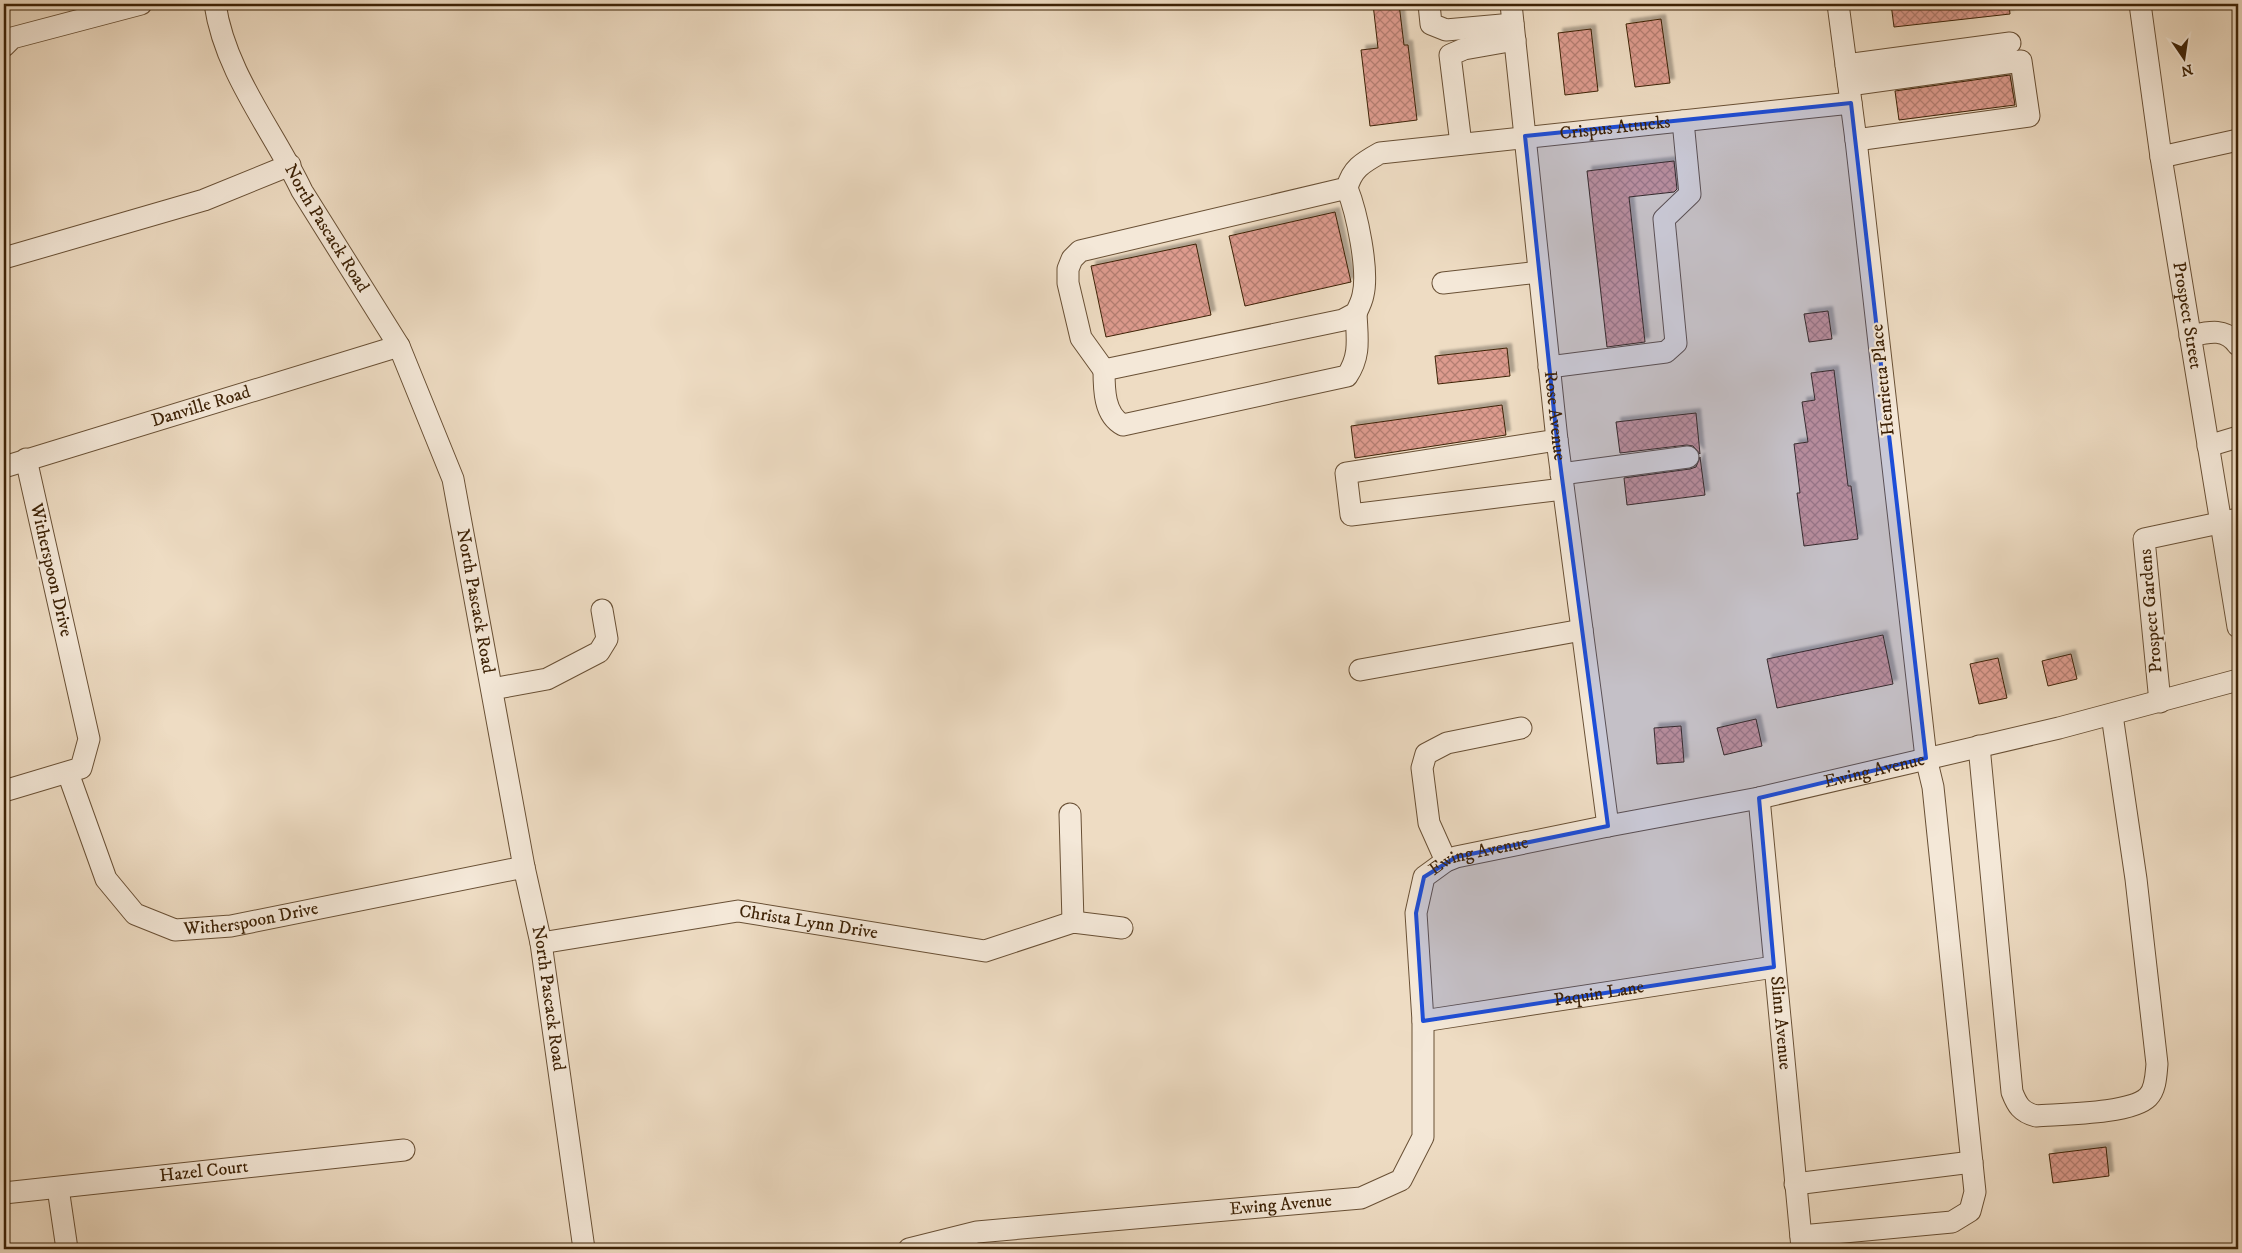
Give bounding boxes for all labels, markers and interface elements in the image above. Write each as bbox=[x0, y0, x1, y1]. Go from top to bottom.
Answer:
north arrow bbox=[2160, 32, 2210, 82]
text: N bbox=[2179, 60, 2194, 80]
street label: Crispus Attucks bbox=[1559, 111, 1671, 145]
street label: North Pascack Road bbox=[279, 160, 374, 297]
street label: Prospect Street bbox=[2167, 260, 2207, 371]
street label: Henrietta Place bbox=[1866, 323, 1900, 437]
street label: Rose Avenue bbox=[1539, 370, 1571, 462]
street label: Danville Road bbox=[149, 381, 253, 432]
street label: Witherspoon Drive bbox=[25, 500, 77, 639]
street label: North Pascack Road bbox=[451, 527, 499, 675]
street label: Prospect Gardens bbox=[2135, 548, 2167, 674]
street label: Ewing Avenue bbox=[1822, 749, 1927, 793]
street label: Ewing Avenue bbox=[1425, 832, 1530, 881]
street label: Witherspoon Drive bbox=[182, 898, 320, 940]
street label: Christa Lynn Drive bbox=[738, 900, 879, 944]
street label: North Pascack Road bbox=[526, 924, 570, 1072]
street label: Slinn Avenue bbox=[1765, 975, 1796, 1071]
street label: Paquin Lane bbox=[1552, 976, 1646, 1012]
street label: Hazel Court bbox=[158, 1156, 250, 1187]
street label: Ewing Avenue bbox=[1229, 1190, 1333, 1221]

